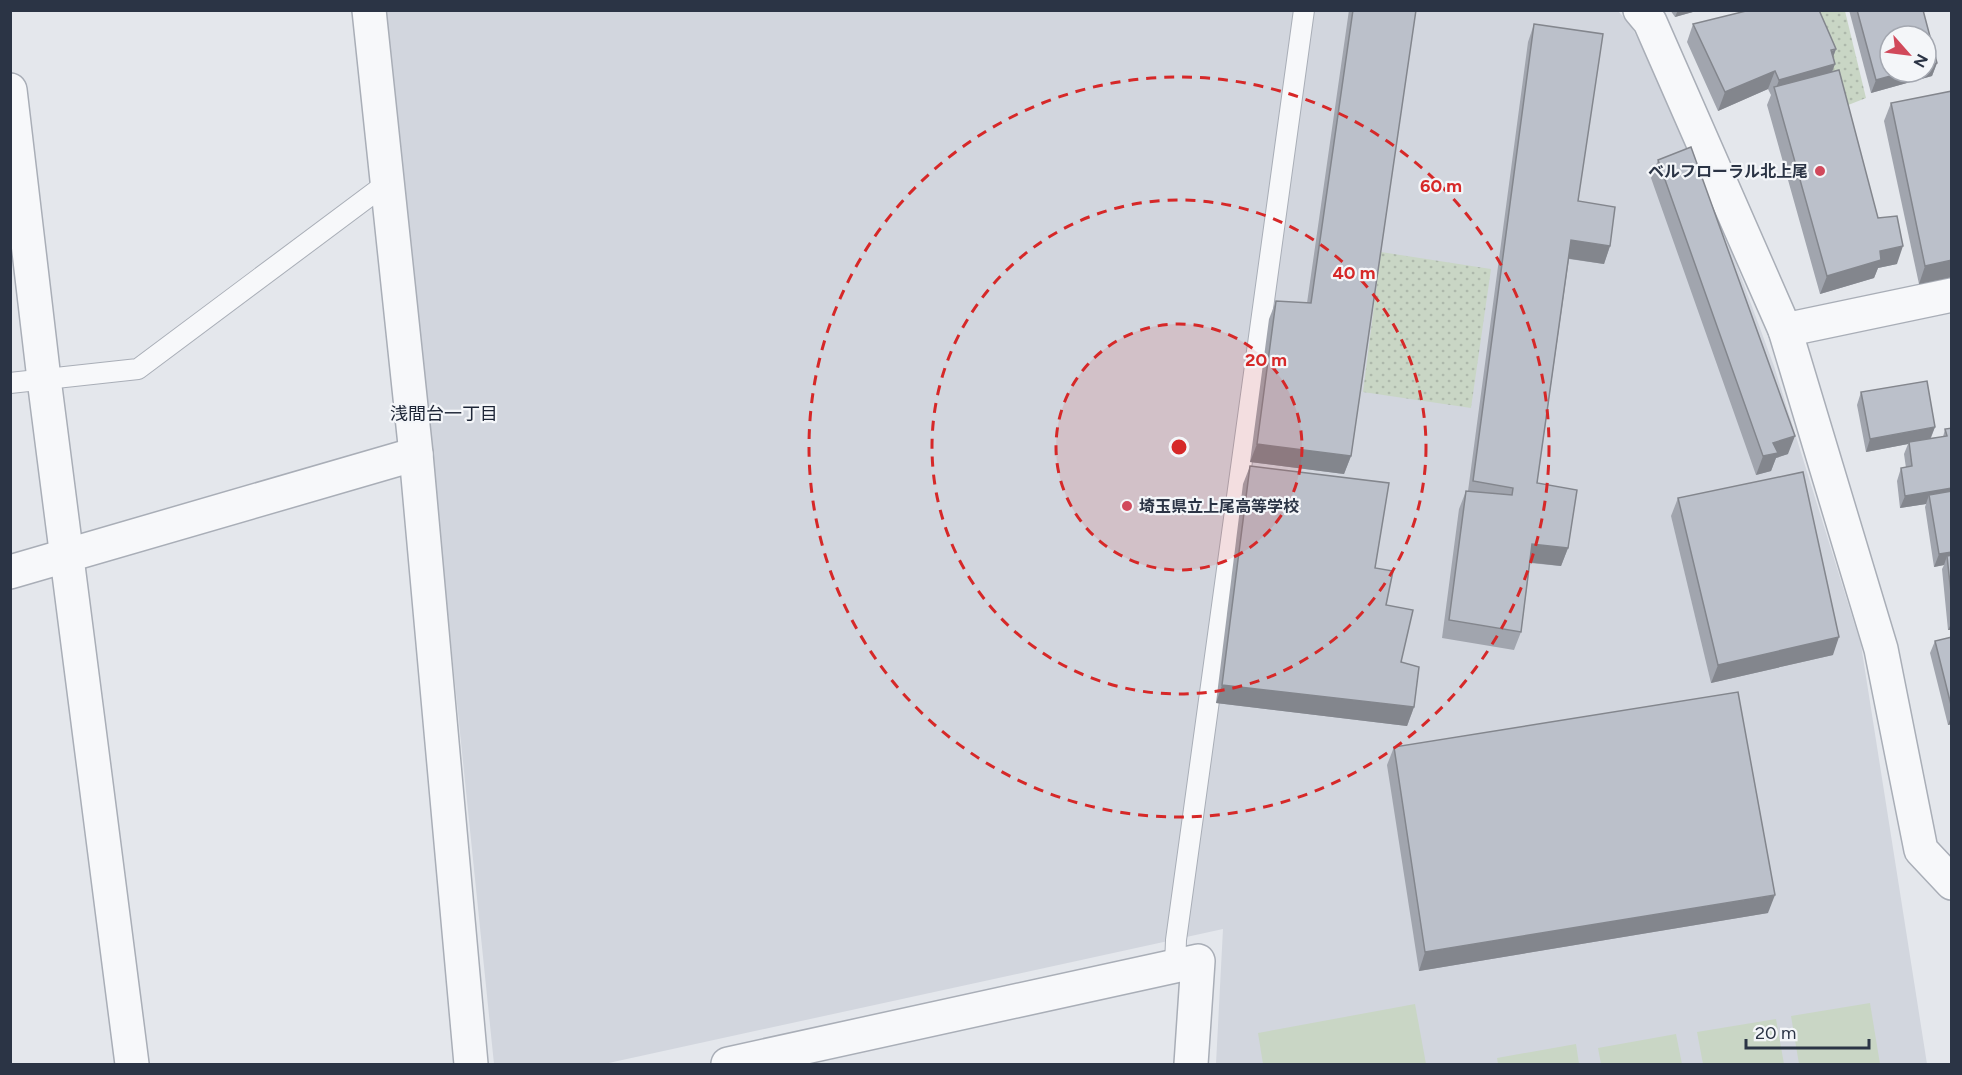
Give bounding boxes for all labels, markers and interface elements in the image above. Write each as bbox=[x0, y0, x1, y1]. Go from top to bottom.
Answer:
north arrow bbox=[1878, 24, 1938, 84]
text: N bbox=[1910, 51, 1932, 71]
place label: ベルフローラル北上尾 bbox=[1648, 162, 1808, 181]
marker: ベルフローラル北上尾 bbox=[1813, 164, 1827, 178]
text: 60 m bbox=[1420, 175, 1462, 197]
text: 40 m bbox=[1332, 262, 1376, 284]
text: 20 m bbox=[1245, 349, 1287, 371]
district label: 浅間台一丁目 bbox=[390, 403, 498, 425]
centre of rings bbox=[1169, 437, 1189, 457]
place label: 埼玉県立上尾高等学校 bbox=[1139, 497, 1299, 516]
marker: 埼玉県立上尾高等学校 bbox=[1120, 499, 1134, 513]
scale bar bbox=[1746, 1012, 1869, 1050]
text: 20 m bbox=[1755, 1022, 1796, 1044]

